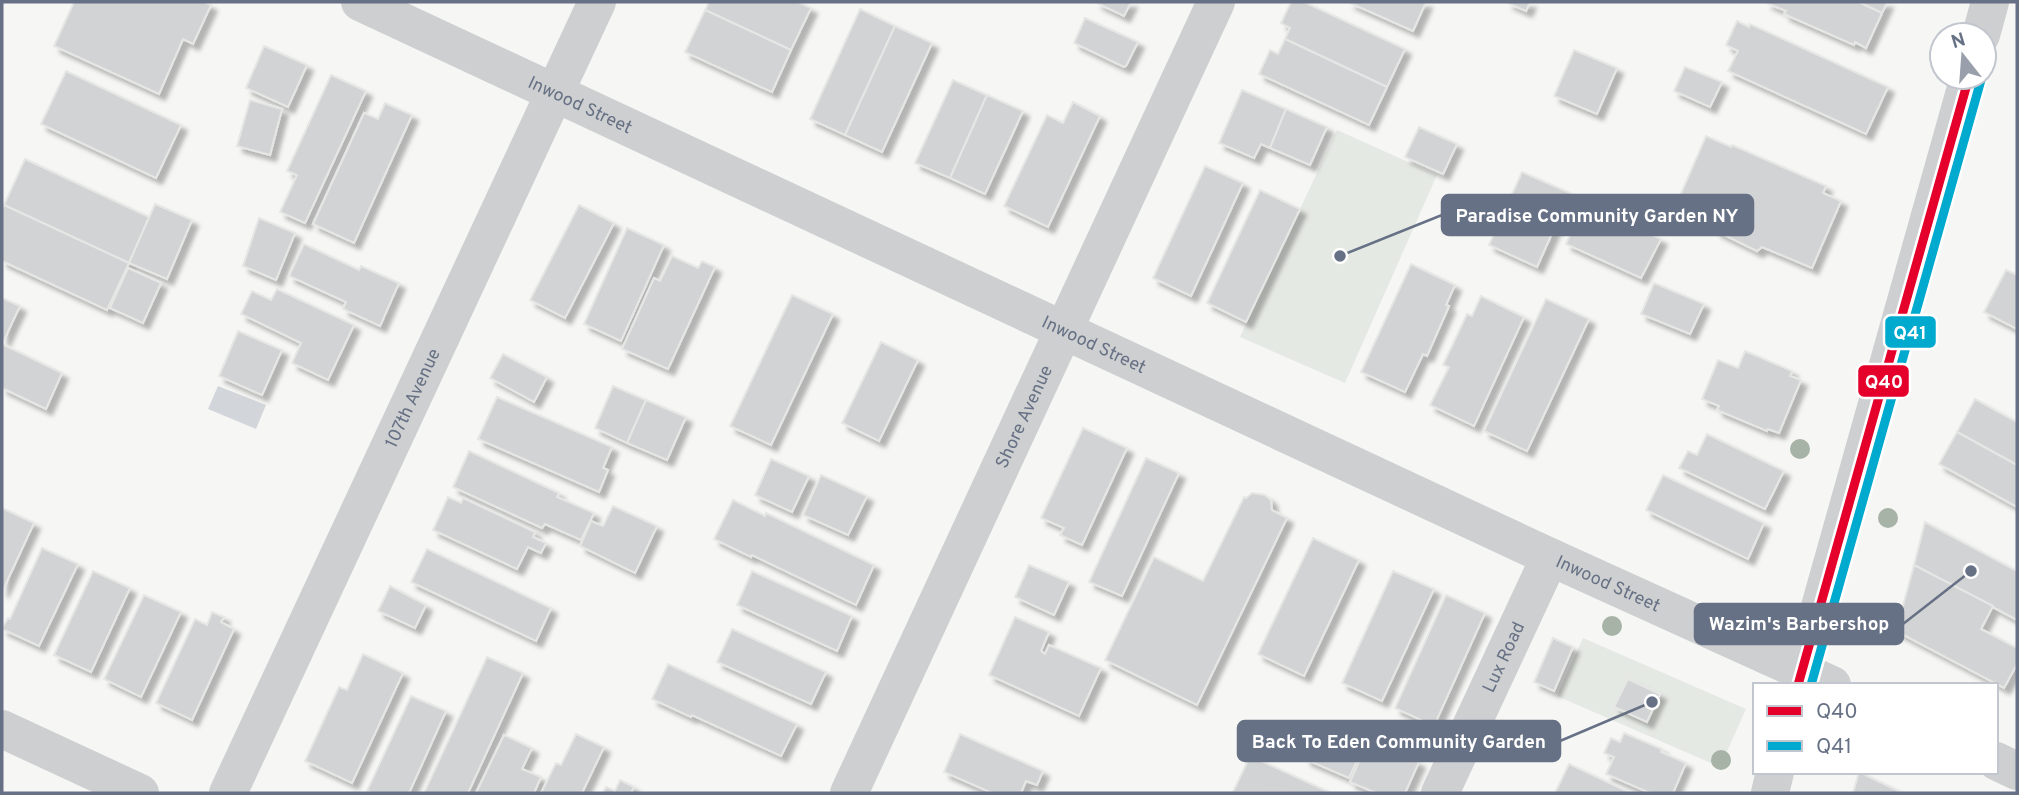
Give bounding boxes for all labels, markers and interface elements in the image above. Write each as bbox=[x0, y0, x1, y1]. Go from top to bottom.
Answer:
north arrow bbox=[1928, 21, 1998, 91]
text: N bbox=[1949, 28, 1969, 55]
street label: Inwood Street bbox=[524, 72, 635, 140]
callout: Paradise Community Garden NY bbox=[1442, 195, 1753, 235]
text: Paradise Community Garden NY bbox=[1455, 205, 1739, 229]
street label: Inwood Street bbox=[1038, 312, 1149, 380]
line badge: Q41 bbox=[1884, 315, 1937, 349]
text: Q41 bbox=[1893, 322, 1927, 346]
street label: 107th Avenue bbox=[381, 345, 447, 452]
street label: Shore Avenue bbox=[991, 362, 1059, 472]
line badge: Q40 bbox=[1857, 364, 1910, 398]
text: Q40 bbox=[1865, 371, 1903, 395]
street label: Inwood Street bbox=[1552, 551, 1664, 618]
callout: Wazim's Barbershop bbox=[1695, 604, 1903, 644]
text: Wazim's Barbershop bbox=[1709, 613, 1889, 637]
street label: Lux Road bbox=[1478, 619, 1531, 697]
legend bbox=[1753, 683, 1998, 774]
text: Q40 bbox=[1816, 699, 1858, 726]
callout: Back To Eden Community Garden bbox=[1238, 721, 1560, 761]
text: Back To Eden Community Garden bbox=[1252, 731, 1546, 755]
text: Q41 bbox=[1816, 734, 1852, 761]

